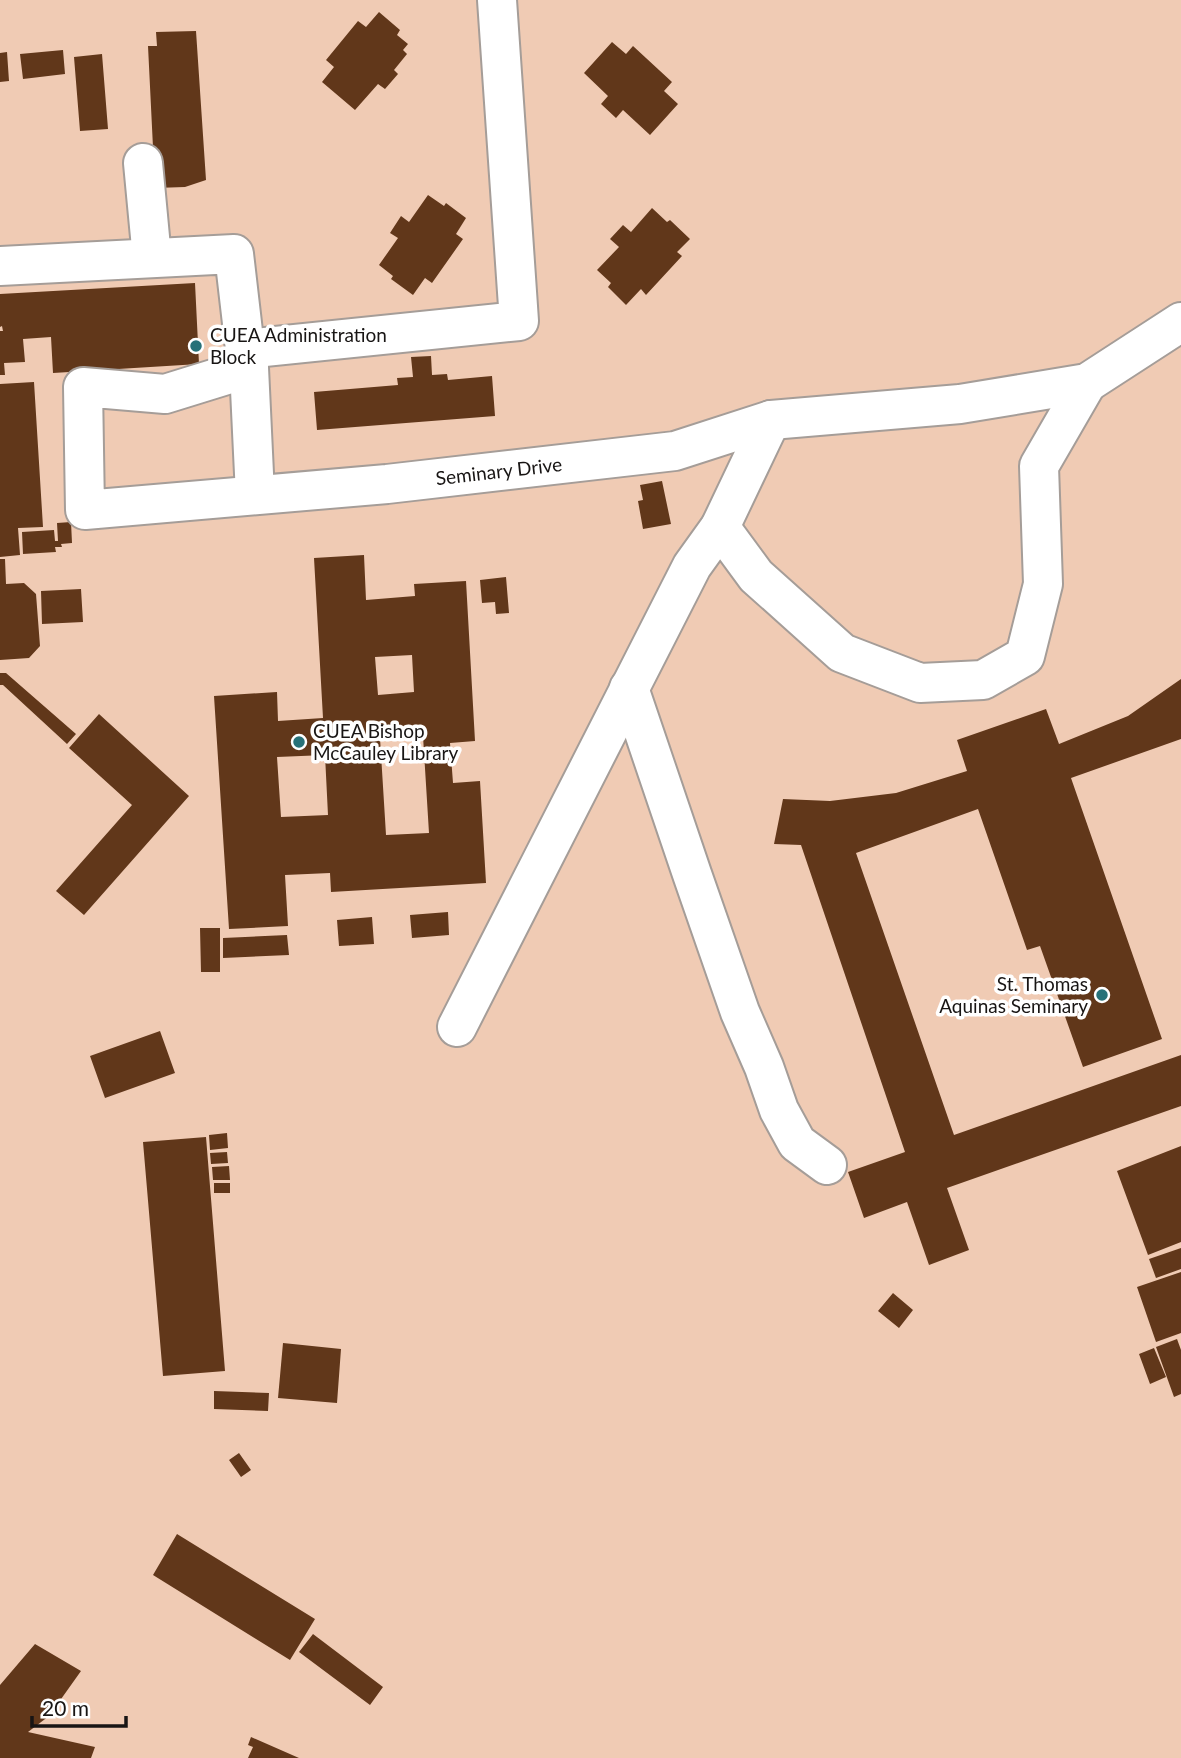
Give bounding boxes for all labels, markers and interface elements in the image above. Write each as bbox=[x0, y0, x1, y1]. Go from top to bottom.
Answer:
place label: CUEA Administration Block bbox=[210, 323, 387, 368]
marker: CUEA Administration Block bbox=[188, 338, 204, 354]
street label: Seminary Drive bbox=[434, 452, 563, 489]
place label: CUEA Bishop McCauley Library bbox=[313, 719, 458, 764]
marker: CUEA Bishop McCauley Library bbox=[291, 734, 307, 750]
place label: St. Thomas Aquinas Seminary bbox=[939, 972, 1088, 1017]
marker: St. Thomas Aquinas Seminary bbox=[1094, 987, 1110, 1003]
scale bar bbox=[32, 1684, 126, 1728]
text: 20 m bbox=[42, 1695, 89, 1720]

